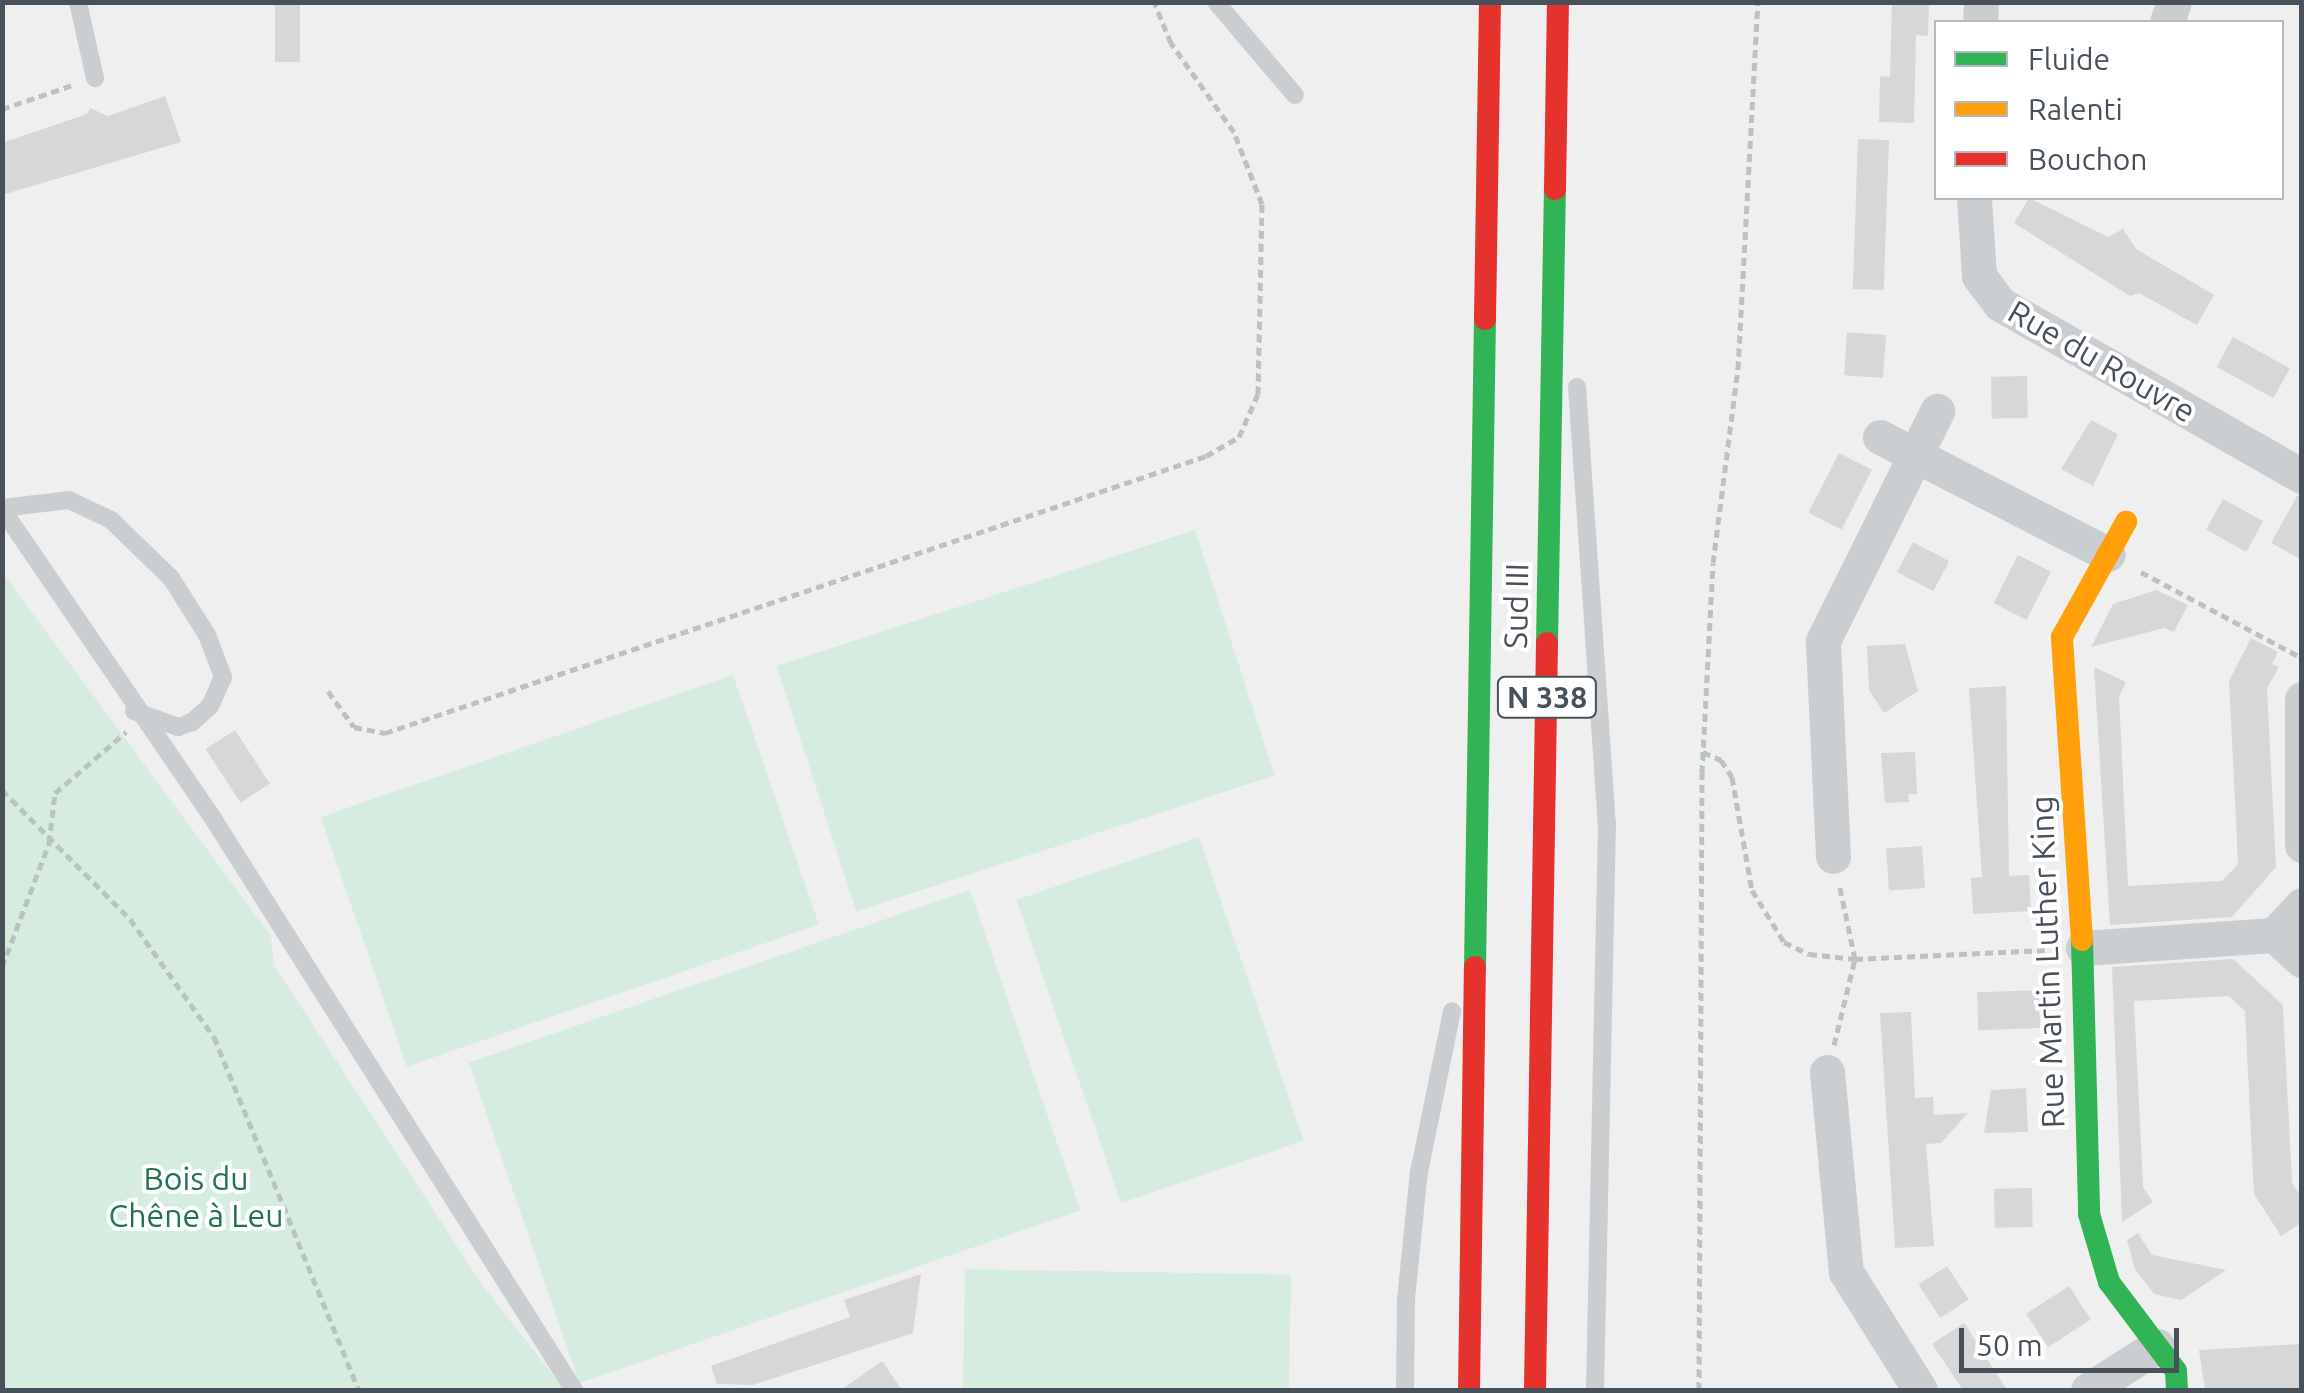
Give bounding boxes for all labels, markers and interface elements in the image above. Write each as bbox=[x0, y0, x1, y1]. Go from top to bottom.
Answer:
legend bbox=[1934, 20, 2284, 200]
text: Fluide bbox=[2028, 42, 2110, 76]
text: Ralenti bbox=[2028, 92, 2123, 126]
text: Bouchon bbox=[2028, 142, 2148, 176]
street label: Rue du Rouvre bbox=[2002, 292, 2202, 430]
street label: Sud III bbox=[1496, 563, 1536, 649]
road number: N 338 bbox=[1494, 672, 1600, 722]
street label: Rue Martin Luther King bbox=[2022, 795, 2072, 1129]
park label: Bois du Chêne à Leu bbox=[109, 1160, 283, 1235]
scale bar bbox=[1964, 1308, 2184, 1370]
text: 50 m bbox=[1976, 1328, 2043, 1362]

